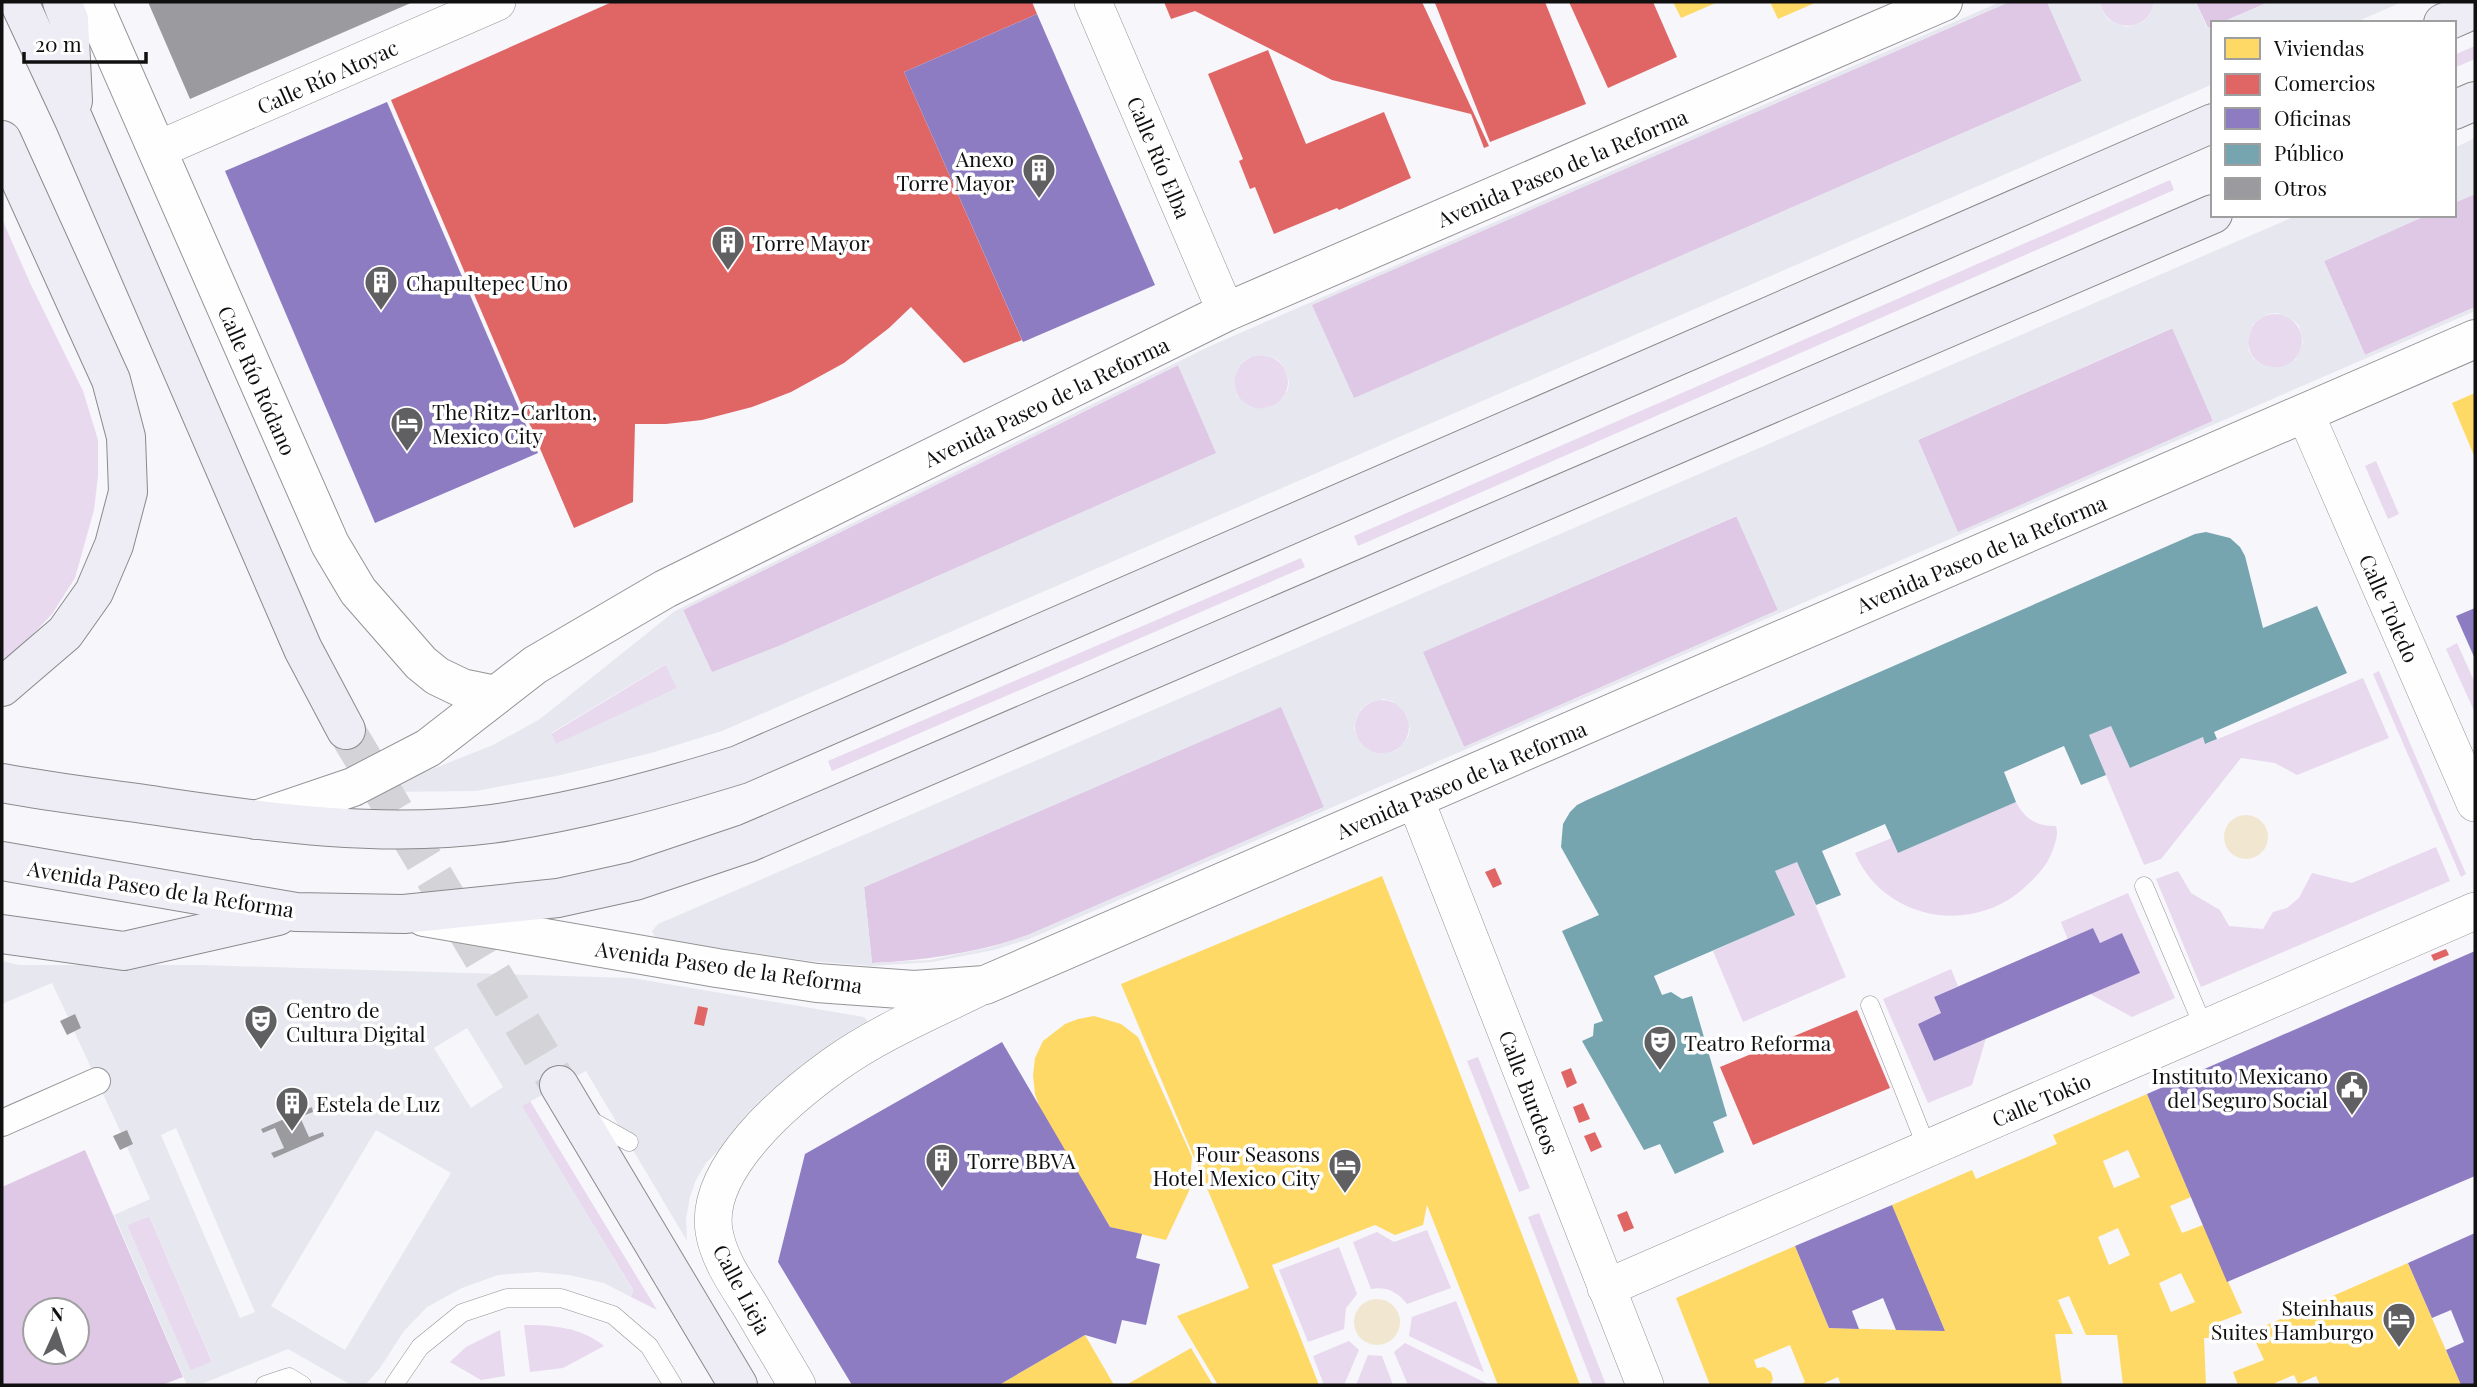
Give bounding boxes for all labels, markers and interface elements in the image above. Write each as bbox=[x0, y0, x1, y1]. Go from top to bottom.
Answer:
scale bar bbox=[24, 21, 147, 65]
legend bbox=[2211, 21, 2456, 217]
text: 20 m bbox=[35, 29, 82, 57]
street label: Calle Río Atoyac bbox=[252, 32, 402, 120]
text: Viviendas bbox=[2273, 33, 2364, 61]
text: Comercios bbox=[2274, 68, 2375, 96]
street label: Calle Río Elba bbox=[1122, 92, 1199, 223]
street label: Avenida Paseo de la Reforma bbox=[1432, 101, 1692, 233]
text: Oficinas bbox=[2274, 103, 2351, 131]
text: Público bbox=[2274, 138, 2344, 166]
place label: Anexo Torre Mayor bbox=[896, 144, 1015, 196]
building icon: Anexo Torre Mayor bbox=[1020, 151, 1058, 200]
text: Otros bbox=[2274, 173, 2327, 201]
building icon: Torre Mayor bbox=[709, 223, 747, 272]
place label: Torre Mayor bbox=[752, 228, 870, 256]
building icon: Chapultepec Uno bbox=[362, 263, 400, 312]
place label: Chapultepec Uno bbox=[406, 268, 568, 296]
street label: Calle Río Ródano bbox=[212, 301, 304, 459]
street label: Avenida Paseo de la Reforma bbox=[918, 329, 1174, 473]
place label: The Ritz-Carlton, Mexico City bbox=[432, 397, 597, 449]
hotel icon: The Ritz-Carlton, Mexico City bbox=[388, 404, 426, 453]
street label: Avenida Paseo de la Reforma bbox=[1851, 487, 2111, 619]
street label: Calle Toledo bbox=[2354, 549, 2426, 667]
street label: Avenida Paseo de la Reforma bbox=[1331, 713, 1591, 845]
street label: Avenida Paseo de la Reforma bbox=[25, 853, 297, 923]
street label: Avenida Paseo de la Reforma bbox=[593, 933, 865, 999]
place label: Centro de Cultura Digital bbox=[286, 995, 426, 1047]
theatre icon: Centro de Cultura Digital bbox=[242, 1002, 280, 1051]
theatre icon: Teatro Reforma bbox=[1641, 1023, 1679, 1072]
street label: Calle Burdeos bbox=[1494, 1026, 1566, 1158]
place label: Teatro Reforma bbox=[1684, 1028, 1832, 1056]
place label: Instituto Mexicano del Seguro Social bbox=[2152, 1061, 2328, 1113]
street label: Calle Tokio bbox=[1987, 1066, 2095, 1132]
public building icon: Instituto Mexicano del Seguro Social bbox=[2333, 1068, 2371, 1117]
building icon: Estela de Luz bbox=[273, 1084, 311, 1133]
place label: Estela de Luz bbox=[316, 1089, 440, 1117]
place label: Four Seasons Hotel Mexico City bbox=[1153, 1139, 1320, 1191]
building icon: Torre BBVA bbox=[923, 1141, 961, 1190]
place label: Torre BBVA bbox=[967, 1146, 1076, 1174]
hotel icon: Four Seasons Hotel Mexico City bbox=[1326, 1146, 1364, 1195]
street label: Calle Lieja bbox=[708, 1239, 779, 1339]
place label: Steinhaus Suites Hamburgo bbox=[2211, 1293, 2374, 1345]
north arrow bbox=[21, 1296, 91, 1366]
text: N bbox=[49, 1300, 65, 1326]
hotel icon: Steinhaus Suites Hamburgo bbox=[2380, 1300, 2418, 1349]

